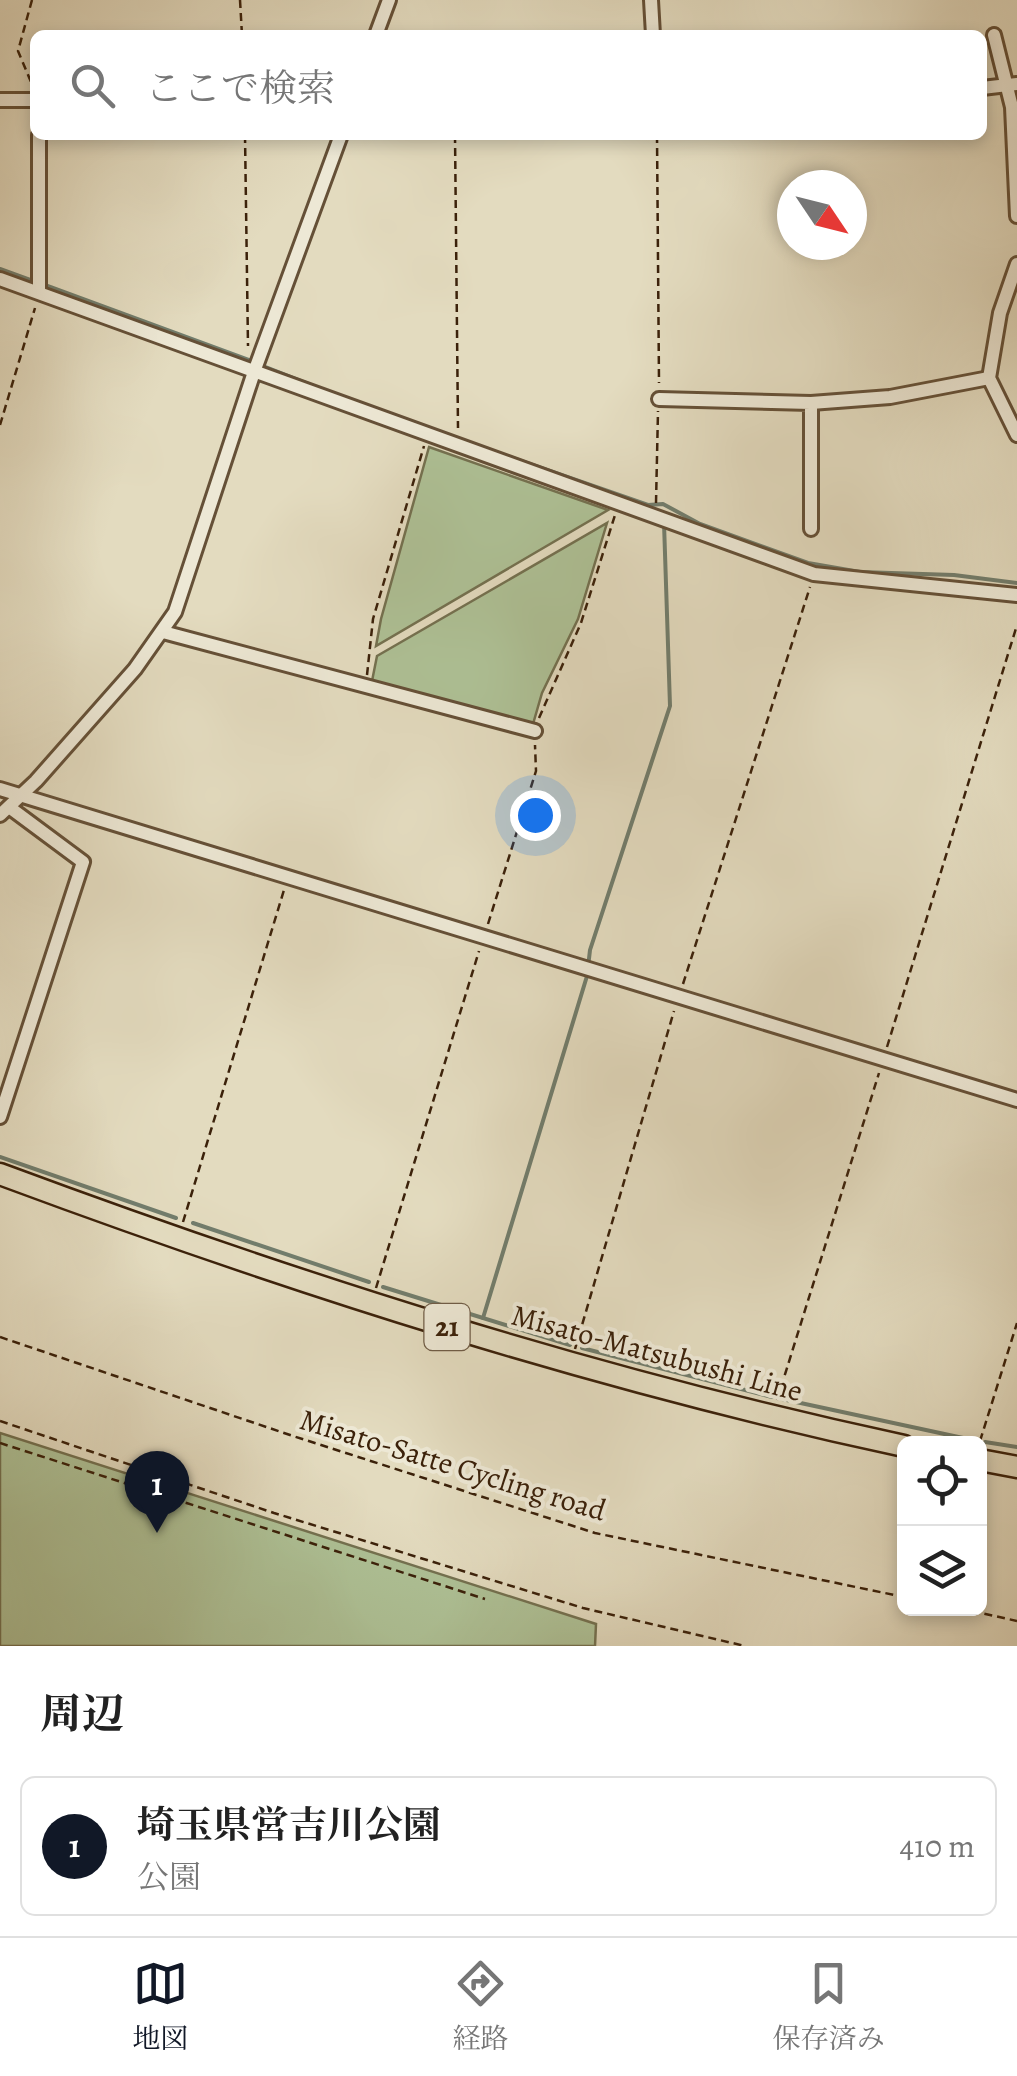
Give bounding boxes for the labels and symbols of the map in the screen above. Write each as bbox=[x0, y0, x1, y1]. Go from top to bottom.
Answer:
north arrow bbox=[777, 170, 867, 260]
your location bbox=[510, 790, 561, 841]
street label: Misato-Matsubushi Line bbox=[507, 1295, 807, 1411]
road number: 21 bbox=[424, 1304, 470, 1350]
street label: Misato-Satte Cycling road bbox=[295, 1399, 612, 1531]
pin: 1 bbox=[124, 1450, 190, 1533]

